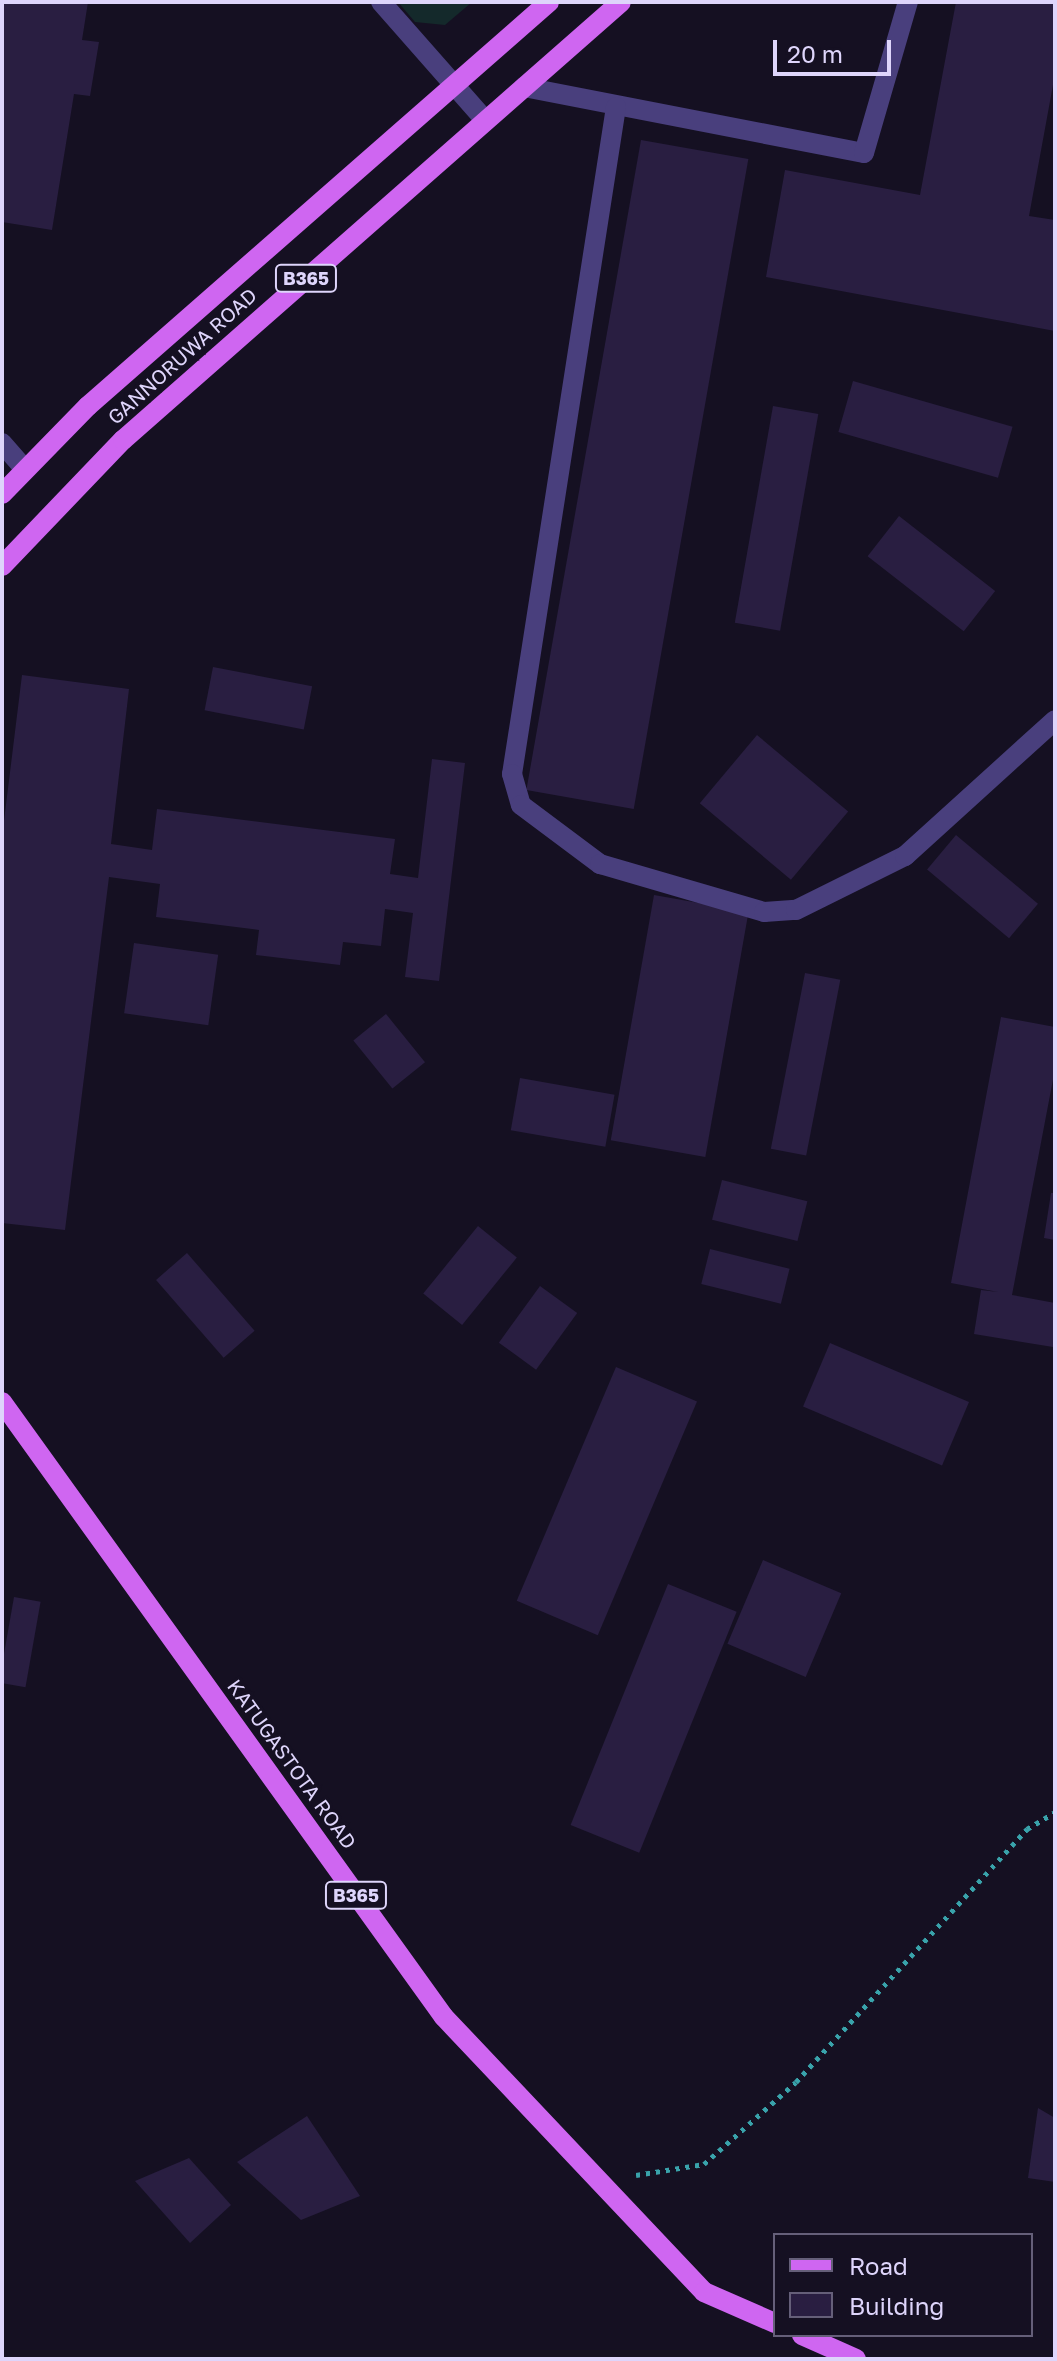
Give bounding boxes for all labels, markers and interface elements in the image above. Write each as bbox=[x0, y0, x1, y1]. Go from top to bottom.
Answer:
scale bar bbox=[777, 24, 895, 74]
text: 20 m bbox=[787, 39, 843, 68]
road number: B365 bbox=[274, 264, 338, 292]
street label: GANNORUWA ROAD bbox=[103, 283, 261, 429]
street label: KATUGASTOTA ROAD bbox=[222, 1675, 362, 1853]
road number: B365 bbox=[324, 1881, 388, 1909]
legend bbox=[773, 2233, 1033, 2337]
text: Road bbox=[849, 2251, 908, 2280]
text: Building bbox=[849, 2291, 944, 2320]

